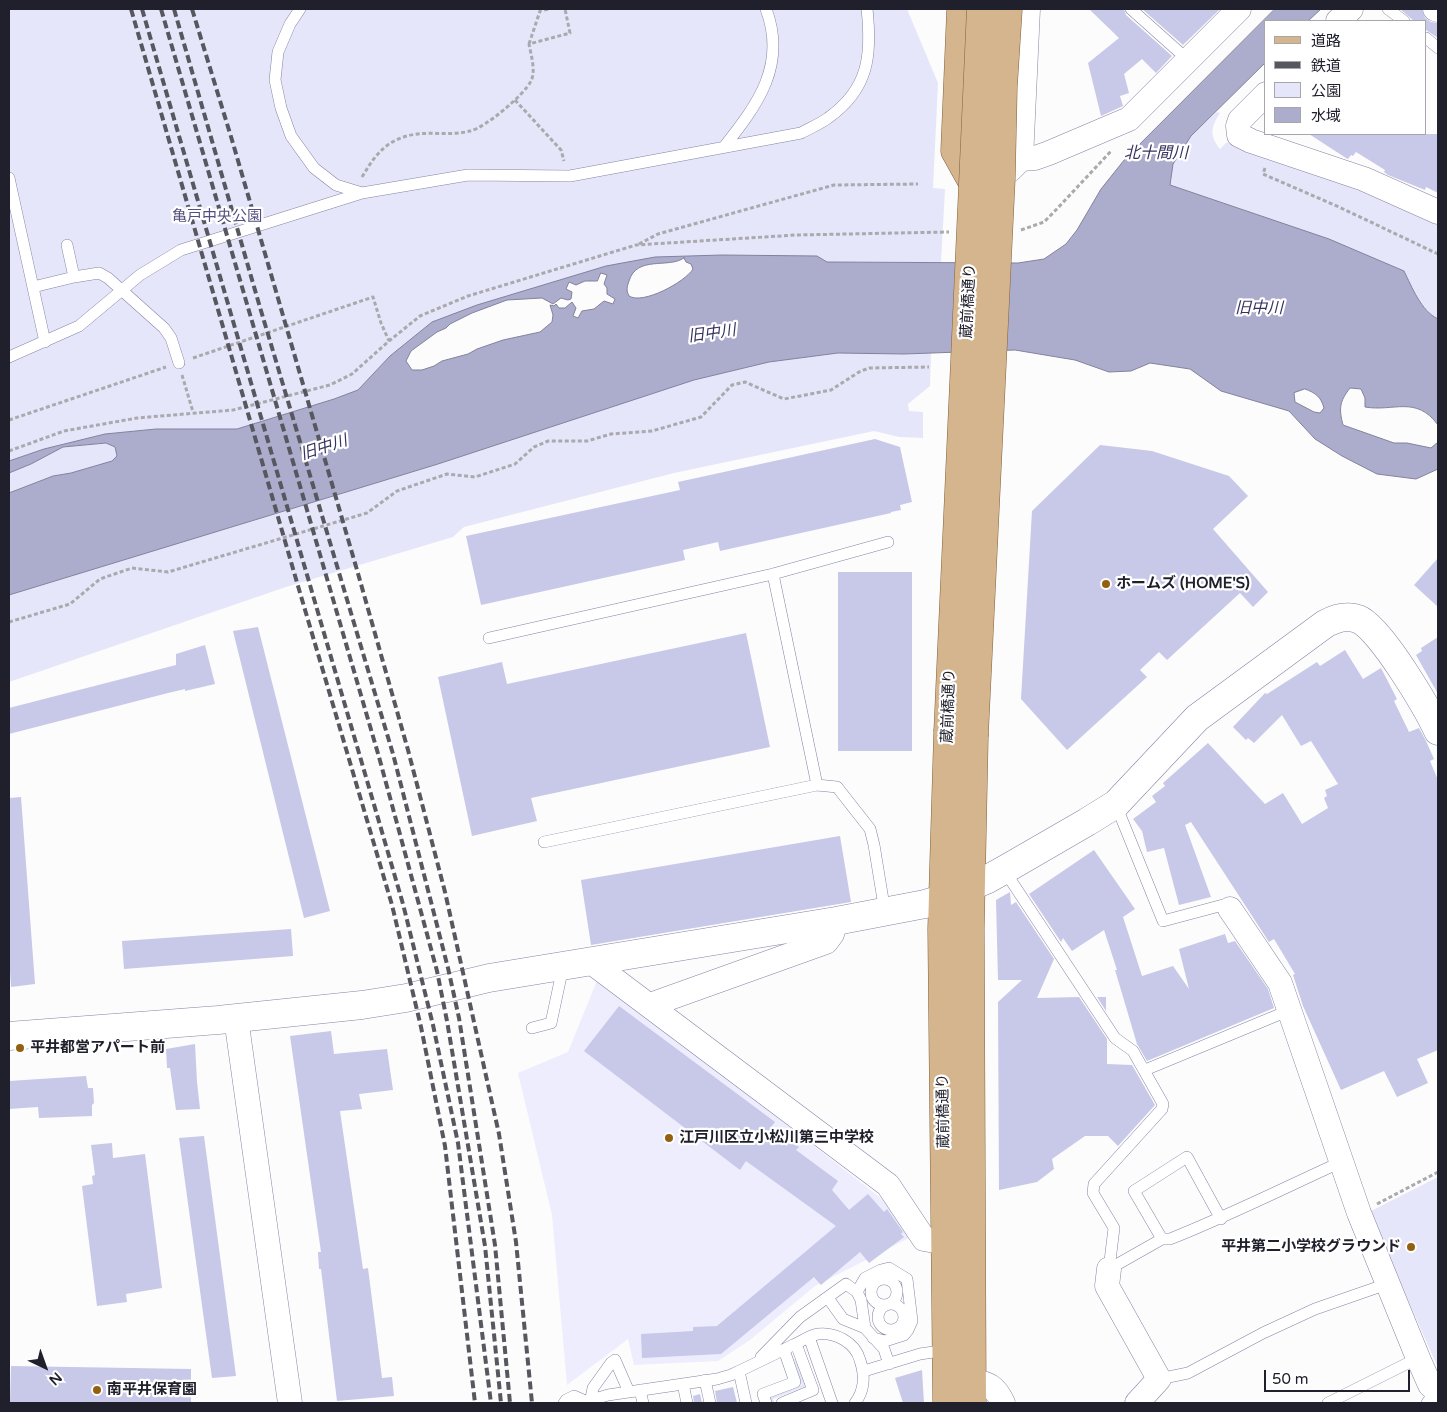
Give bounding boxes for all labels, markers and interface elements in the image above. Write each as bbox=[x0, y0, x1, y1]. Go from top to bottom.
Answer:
legend bbox=[1264, 20, 1427, 135]
text: 道路 bbox=[1311, 32, 1341, 50]
text: 鉄道 bbox=[1311, 57, 1341, 75]
text: 公園 bbox=[1311, 82, 1341, 100]
text: 水域 bbox=[1311, 107, 1341, 125]
water label: 北十間川 bbox=[1124, 144, 1188, 164]
park label: 亀戸中央公園 bbox=[172, 208, 262, 226]
street label: 蔵前橋通り bbox=[958, 263, 980, 339]
water label: 旧中川 bbox=[1235, 299, 1283, 319]
water label: 旧中川 bbox=[687, 321, 737, 347]
water label: 旧中川 bbox=[298, 431, 350, 465]
place label: ホームズ (HOME'S) bbox=[1116, 575, 1250, 593]
marker: ホームズ (HOME'S) bbox=[1100, 578, 1112, 590]
street label: 蔵前橋通り bbox=[939, 668, 959, 744]
place label: 平井都営アパート前 bbox=[30, 1039, 165, 1057]
marker: 平井都営アパート前 bbox=[14, 1042, 26, 1054]
street label: 蔵前橋通り bbox=[934, 1073, 954, 1149]
place label: 江戸川区立小松川第三中学校 bbox=[679, 1129, 874, 1147]
marker: 江戸川区立小松川第三中学校 bbox=[663, 1132, 675, 1144]
place label: 平井第二小学校グラウンド bbox=[1221, 1238, 1401, 1256]
marker: 平井第二小学校グラウンド bbox=[1405, 1241, 1417, 1253]
north arrow bbox=[20, 1342, 70, 1392]
scale bar bbox=[1267, 1360, 1413, 1392]
text: N bbox=[46, 1368, 65, 1389]
text: 50 m bbox=[1272, 1370, 1309, 1388]
place label: 南平井保育園 bbox=[107, 1381, 197, 1399]
marker: 南平井保育園 bbox=[91, 1384, 103, 1396]

